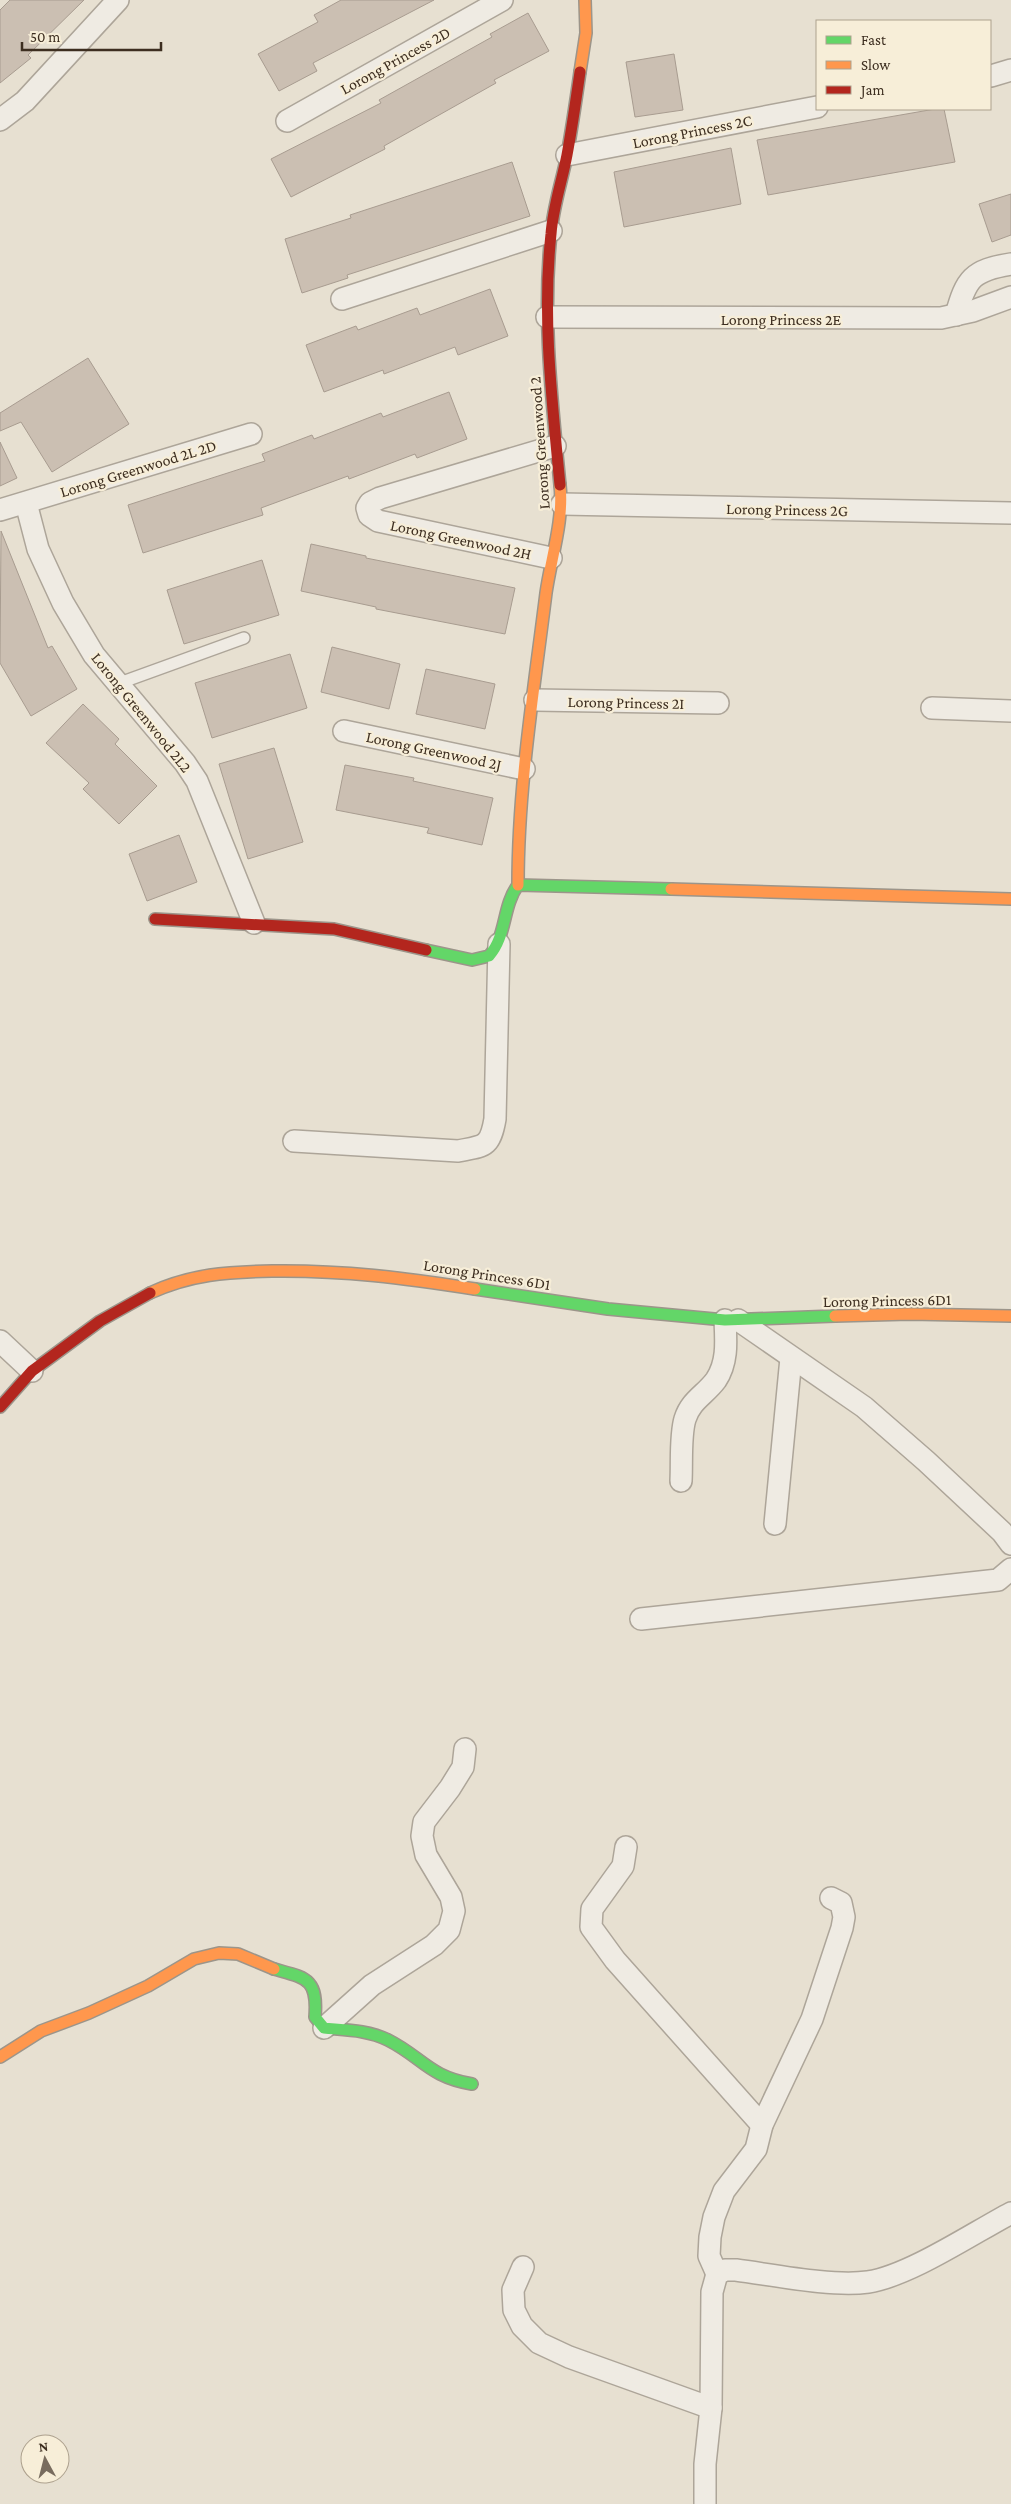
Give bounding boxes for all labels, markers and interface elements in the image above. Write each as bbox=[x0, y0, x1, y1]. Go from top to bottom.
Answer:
scale bar bbox=[22, 20, 161, 52]
legend bbox=[816, 20, 991, 110]
street label: Lorong Princess 2D bbox=[338, 23, 453, 98]
text: 50 m bbox=[30, 29, 60, 45]
text: Fast bbox=[861, 32, 887, 48]
text: Slow bbox=[861, 57, 891, 73]
text: Jam bbox=[859, 82, 884, 99]
street label: Lorong Princess 2C bbox=[631, 112, 753, 152]
street label: Lorong Princess 2E bbox=[721, 311, 842, 329]
street label: Lorong Greenwood 2 bbox=[526, 376, 554, 510]
street label: Lorong Greenwood 2L 2D bbox=[58, 437, 219, 501]
street label: Lorong Princess 2G bbox=[726, 500, 848, 520]
street label: Lorong Greenwood 2H bbox=[389, 516, 533, 564]
street label: Lorong Greenwood 2L2 bbox=[87, 649, 195, 776]
street label: Lorong Princess 2I bbox=[568, 693, 685, 713]
street label: Lorong Greenwood 2J bbox=[364, 728, 503, 774]
street label: Lorong Princess 6D1 bbox=[422, 1256, 552, 1294]
street label: Lorong Princess 6D1 bbox=[823, 1291, 951, 1311]
north arrow bbox=[20, 2434, 70, 2484]
text: N bbox=[38, 2438, 50, 2455]

